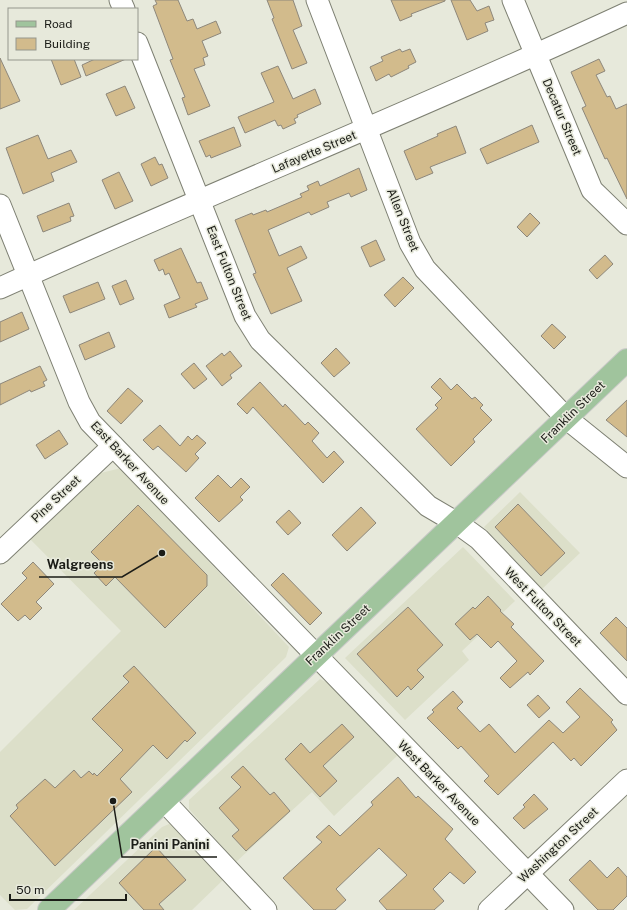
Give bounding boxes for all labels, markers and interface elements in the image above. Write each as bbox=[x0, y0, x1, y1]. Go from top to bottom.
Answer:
legend bbox=[8, 8, 138, 60]
text: Road bbox=[44, 17, 72, 31]
text: Building bbox=[44, 37, 90, 51]
street label: Decatur Street bbox=[539, 76, 585, 158]
street label: Lafayette Street bbox=[270, 128, 359, 176]
street label: Allen Street bbox=[384, 186, 422, 254]
street label: East Fulton Street bbox=[204, 224, 255, 323]
street label: Franklin Street bbox=[538, 378, 608, 446]
street label: East Barker Avenue bbox=[88, 418, 172, 508]
street label: Pine Street bbox=[28, 472, 84, 525]
callout: Walgreens bbox=[39, 552, 122, 577]
text: Walgreens bbox=[47, 557, 113, 572]
street label: West Fulton Street bbox=[502, 565, 585, 650]
street label: Franklin Street bbox=[303, 601, 374, 669]
street label: West Barker Avenue bbox=[395, 738, 483, 829]
street label: Washington Street bbox=[515, 804, 601, 886]
callout: Panini Panini bbox=[122, 832, 217, 857]
text: Panini Panini bbox=[130, 837, 210, 852]
scale bar bbox=[10, 876, 126, 902]
text: 50 m bbox=[16, 883, 44, 897]

